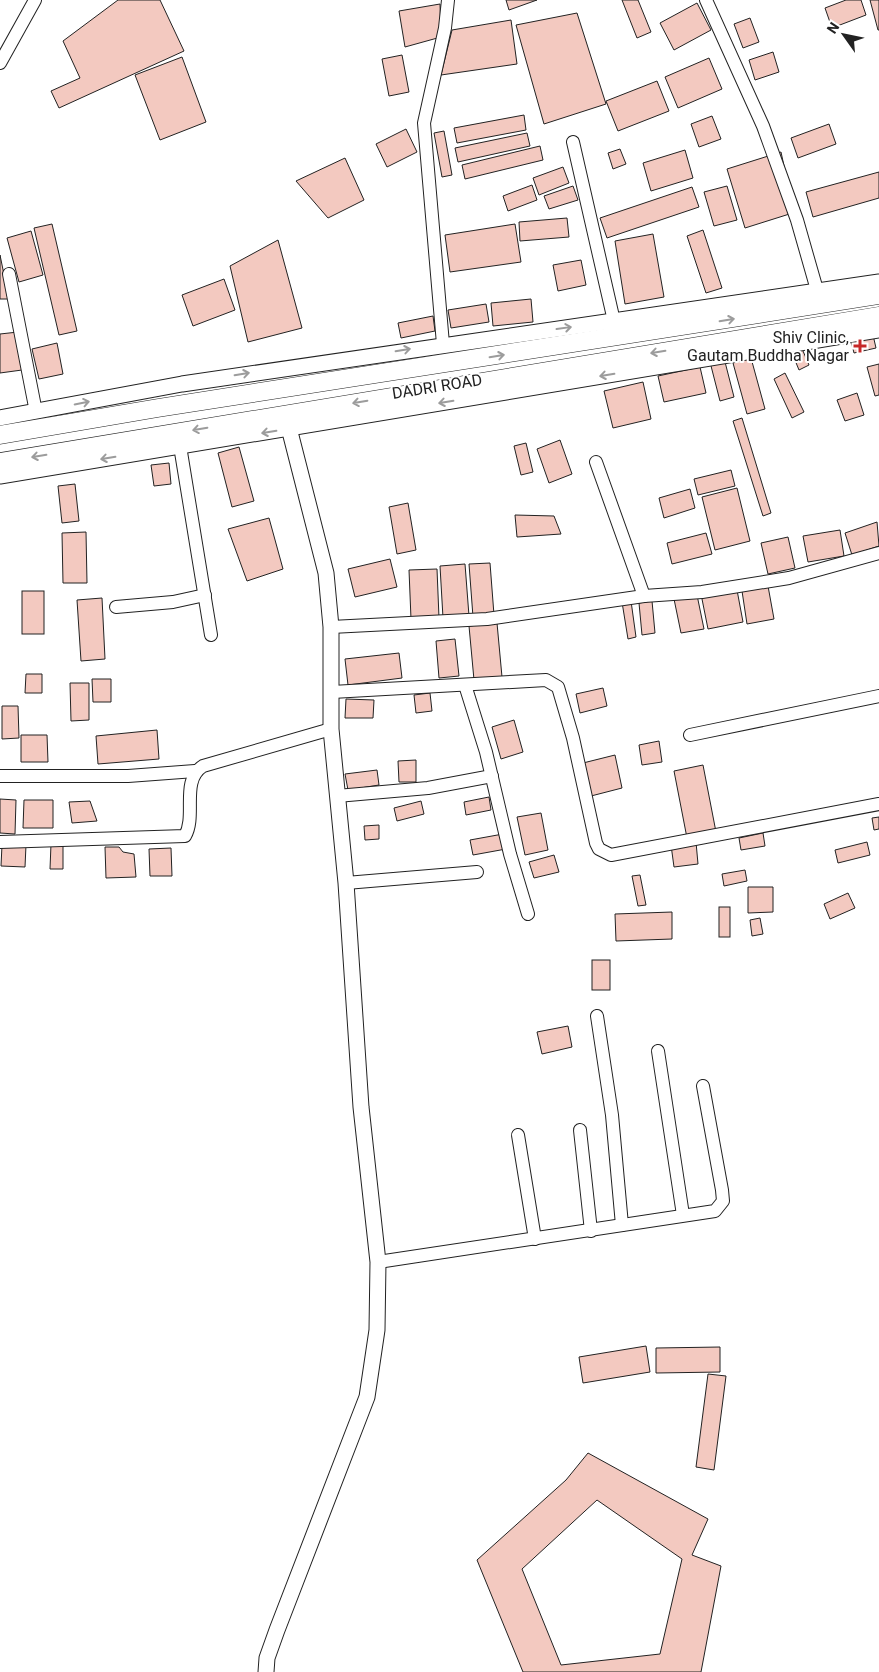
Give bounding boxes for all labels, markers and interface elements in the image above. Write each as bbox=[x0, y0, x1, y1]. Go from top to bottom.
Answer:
north arrow bbox=[819, 10, 869, 60]
text: N bbox=[824, 19, 843, 36]
one-way arrow bbox=[719, 314, 735, 324]
one-way arrow bbox=[556, 323, 572, 333]
place label: Shiv Clinic, Gautam Buddha Nagar bbox=[687, 328, 850, 365]
marker: Shiv Clinic, Gautam Buddha Nagar bbox=[853, 339, 867, 353]
one-way arrow bbox=[395, 345, 411, 355]
one-way arrow bbox=[651, 348, 667, 358]
one-way arrow bbox=[489, 351, 505, 361]
one-way arrow bbox=[234, 369, 250, 379]
street label: DADRI ROAD bbox=[391, 370, 484, 403]
one-way arrow bbox=[599, 371, 615, 381]
one-way arrow bbox=[352, 397, 368, 407]
one-way arrow bbox=[74, 398, 90, 407]
one-way arrow bbox=[439, 398, 455, 408]
one-way arrow bbox=[192, 425, 208, 435]
one-way arrow bbox=[261, 427, 277, 437]
one-way arrow bbox=[32, 451, 48, 461]
one-way arrow bbox=[101, 453, 117, 463]

